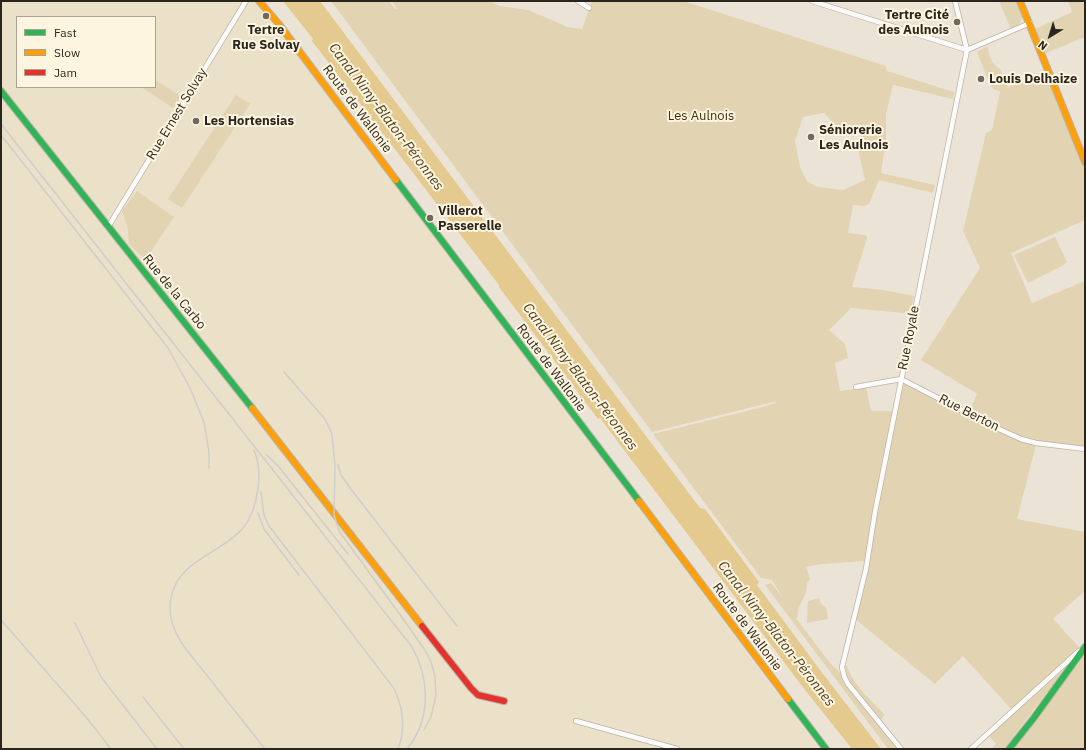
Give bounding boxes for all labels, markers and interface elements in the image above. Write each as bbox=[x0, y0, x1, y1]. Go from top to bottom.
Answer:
place label: Tertre Cité des Aulnois bbox=[878, 7, 949, 38]
marker: Tertre Rue Solvay bbox=[261, 11, 271, 21]
legend bbox=[16, 16, 156, 88]
north arrow bbox=[1030, 16, 1070, 56]
marker: Tertre Cité des Aulnois bbox=[952, 17, 962, 27]
place label: Tertre Rue Solvay bbox=[232, 22, 300, 53]
text: Fast bbox=[54, 25, 77, 40]
text: N bbox=[1035, 37, 1050, 53]
water label: Canal Nimy-Blaton-Péronnes bbox=[325, 40, 447, 194]
text: Slow bbox=[54, 45, 80, 60]
street label: Route de Wallonie bbox=[319, 62, 395, 156]
text: Jam bbox=[54, 65, 77, 80]
street label: Rue Ernest Solvay bbox=[143, 65, 211, 163]
place label: Louis Delhaize bbox=[989, 71, 1077, 87]
marker: Louis Delhaize bbox=[976, 74, 986, 84]
park label: Les Aulnois bbox=[668, 108, 734, 124]
place label: Les Hortensias bbox=[204, 113, 294, 129]
marker: Les Hortensias bbox=[191, 116, 201, 126]
place label: Séniorerie Les Aulnois bbox=[819, 122, 889, 153]
marker: Séniorerie Les Aulnois bbox=[806, 132, 816, 142]
place label: Villerot Passerelle bbox=[438, 203, 502, 234]
marker: Villerot Passerelle bbox=[425, 213, 435, 223]
street label: Rue de la Carbo bbox=[139, 251, 209, 333]
water label: Canal Nimy-Blaton-Péronnes bbox=[519, 300, 641, 454]
street label: Rue Royale bbox=[895, 305, 923, 371]
street label: Route de Wallonie bbox=[513, 321, 589, 415]
street label: Rue Berton bbox=[936, 391, 1002, 435]
water label: Canal Nimy-Blaton-Péronnes bbox=[714, 558, 838, 710]
street label: Route de Wallonie bbox=[709, 580, 785, 674]

